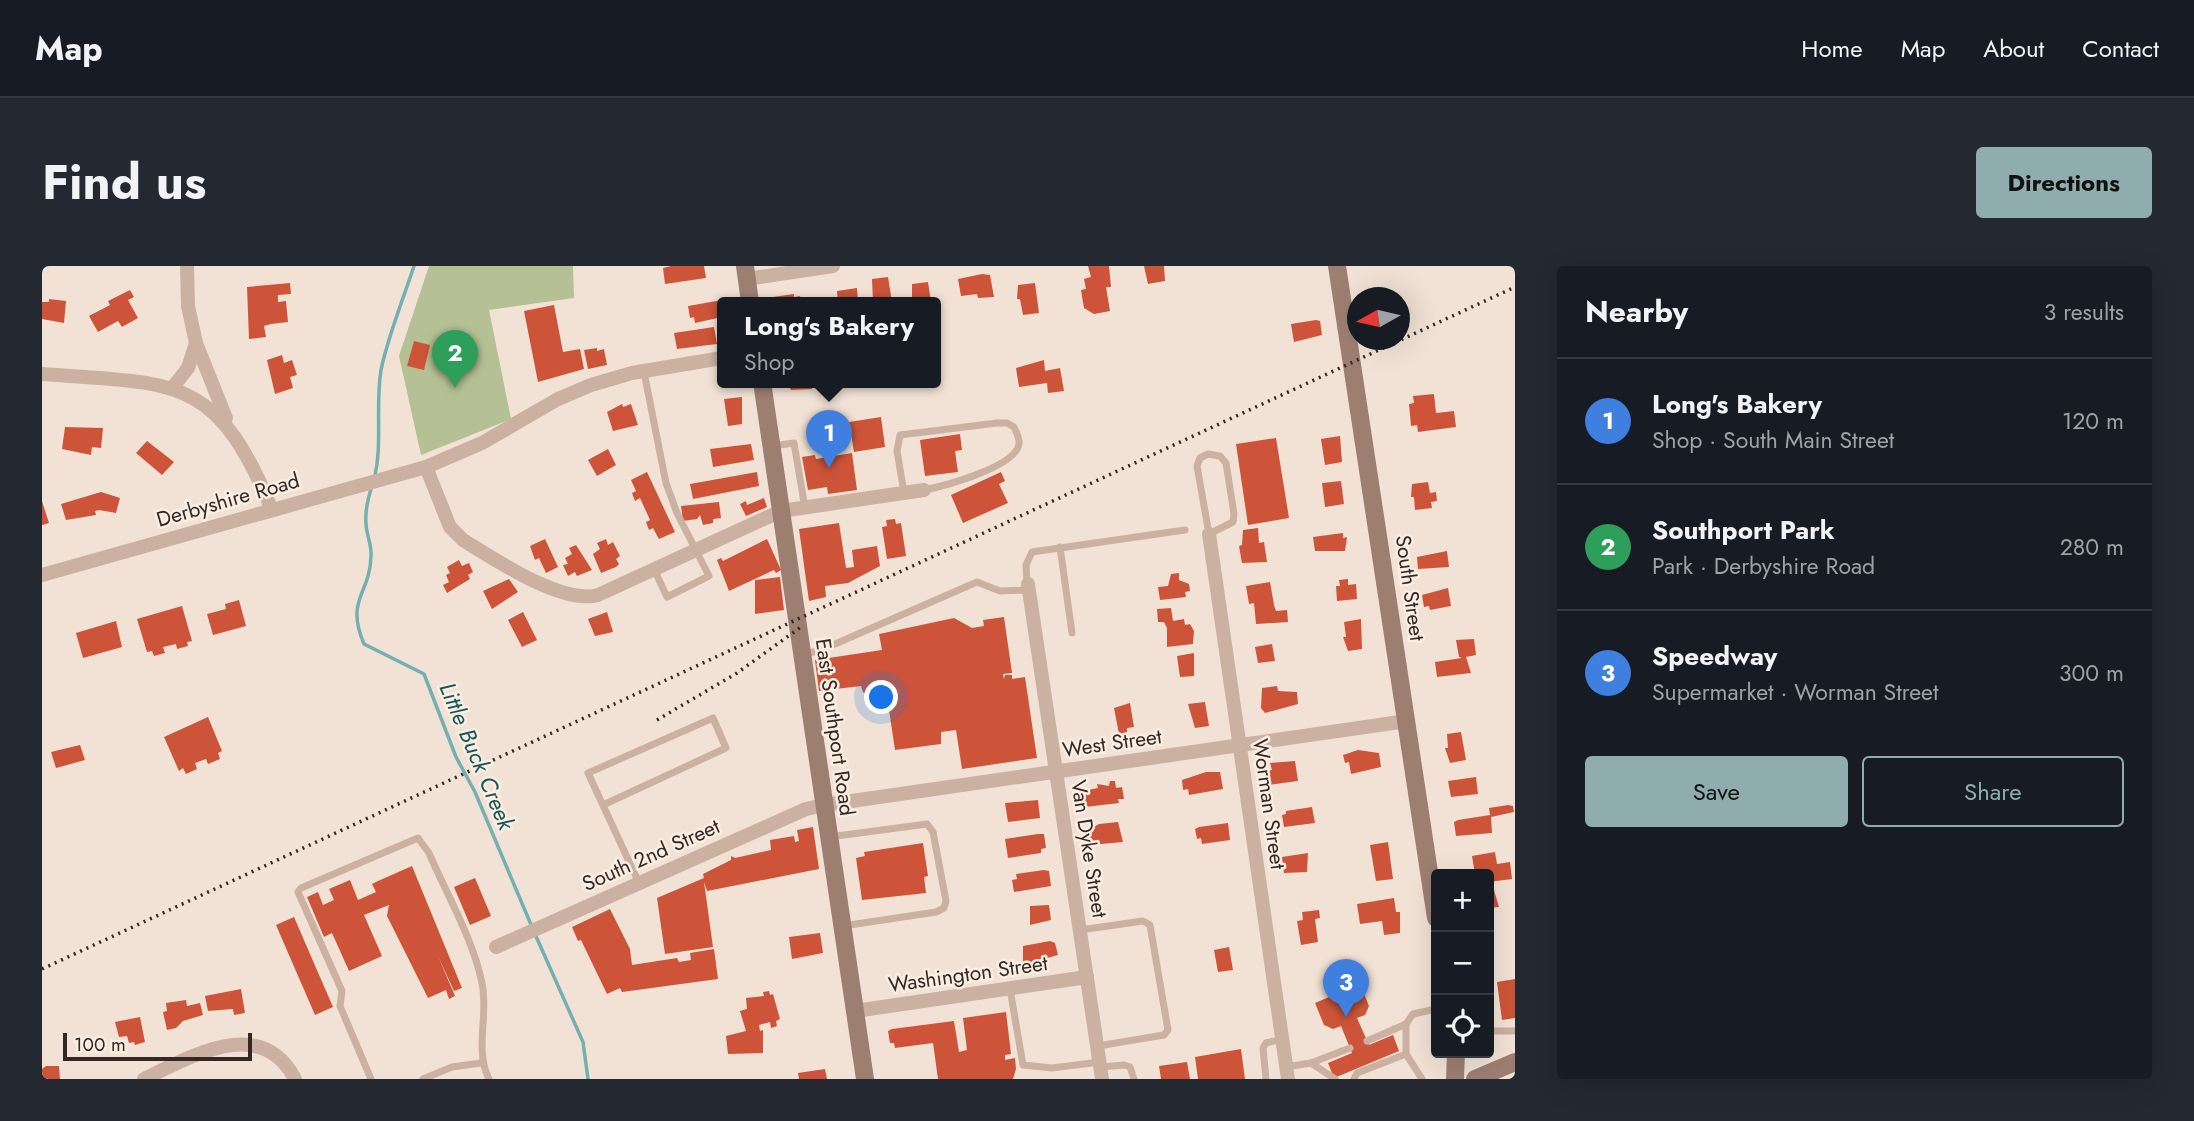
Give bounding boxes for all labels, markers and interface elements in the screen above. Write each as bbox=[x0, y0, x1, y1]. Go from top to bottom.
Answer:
text: Map bbox=[35, 25, 103, 72]
text: Home bbox=[1801, 31, 1863, 66]
text: Map bbox=[1901, 31, 1945, 66]
text: About bbox=[1983, 31, 2044, 66]
text: Contact bbox=[2082, 31, 2159, 66]
text: Find us bbox=[42, 147, 206, 217]
button: Directions bbox=[1976, 147, 2152, 218]
north arrow bbox=[1347, 287, 1410, 350]
text: Nearby bbox=[1585, 290, 1688, 333]
text: 3 results bbox=[2044, 295, 2124, 329]
popup bbox=[717, 297, 941, 388]
text: Long's Bakery bbox=[744, 307, 914, 345]
pin: 2 bbox=[432, 330, 478, 388]
text: Shop bbox=[744, 345, 794, 379]
text: Long's Bakery bbox=[1652, 385, 1822, 423]
text: 1 bbox=[1602, 404, 1614, 438]
text: 120 m bbox=[2062, 404, 2124, 438]
pin: 1 bbox=[806, 410, 852, 468]
text: Shop · South Main Street bbox=[1652, 423, 1894, 457]
street label: Derbyshire Road bbox=[153, 465, 303, 535]
text: Southport Park bbox=[1652, 511, 1835, 549]
text: 2 bbox=[1600, 530, 1616, 564]
text: 280 m bbox=[2060, 530, 2124, 564]
street label: South Street bbox=[1388, 533, 1432, 643]
text: Park · Derbyshire Road bbox=[1652, 549, 1875, 583]
street label: East Southport Road bbox=[808, 636, 862, 818]
text: Speedway bbox=[1652, 637, 1777, 675]
text: 3 bbox=[1601, 656, 1615, 690]
text: 300 m bbox=[2059, 656, 2124, 690]
text: Supermarket · Worman Street bbox=[1652, 675, 1939, 709]
water label: Little Buck Creek bbox=[431, 677, 524, 836]
your location bbox=[864, 680, 898, 714]
street label: West Street bbox=[1060, 721, 1164, 765]
street label: Worman Street bbox=[1245, 737, 1293, 871]
button: Save bbox=[1585, 756, 1848, 827]
button: Share bbox=[1862, 756, 2124, 827]
street label: Van Dyke Street bbox=[1063, 778, 1115, 920]
street label: South 2nd Street bbox=[577, 811, 725, 899]
map controls bbox=[1431, 869, 1494, 1058]
button: + bbox=[1431, 869, 1494, 932]
button: − bbox=[1431, 932, 1494, 995]
street label: Washington Street bbox=[886, 948, 1050, 1000]
pin: 3 bbox=[1323, 959, 1369, 1017]
button: locate bbox=[1431, 995, 1494, 1058]
scale bar bbox=[63, 1030, 252, 1062]
text: 100 m bbox=[74, 1031, 126, 1058]

